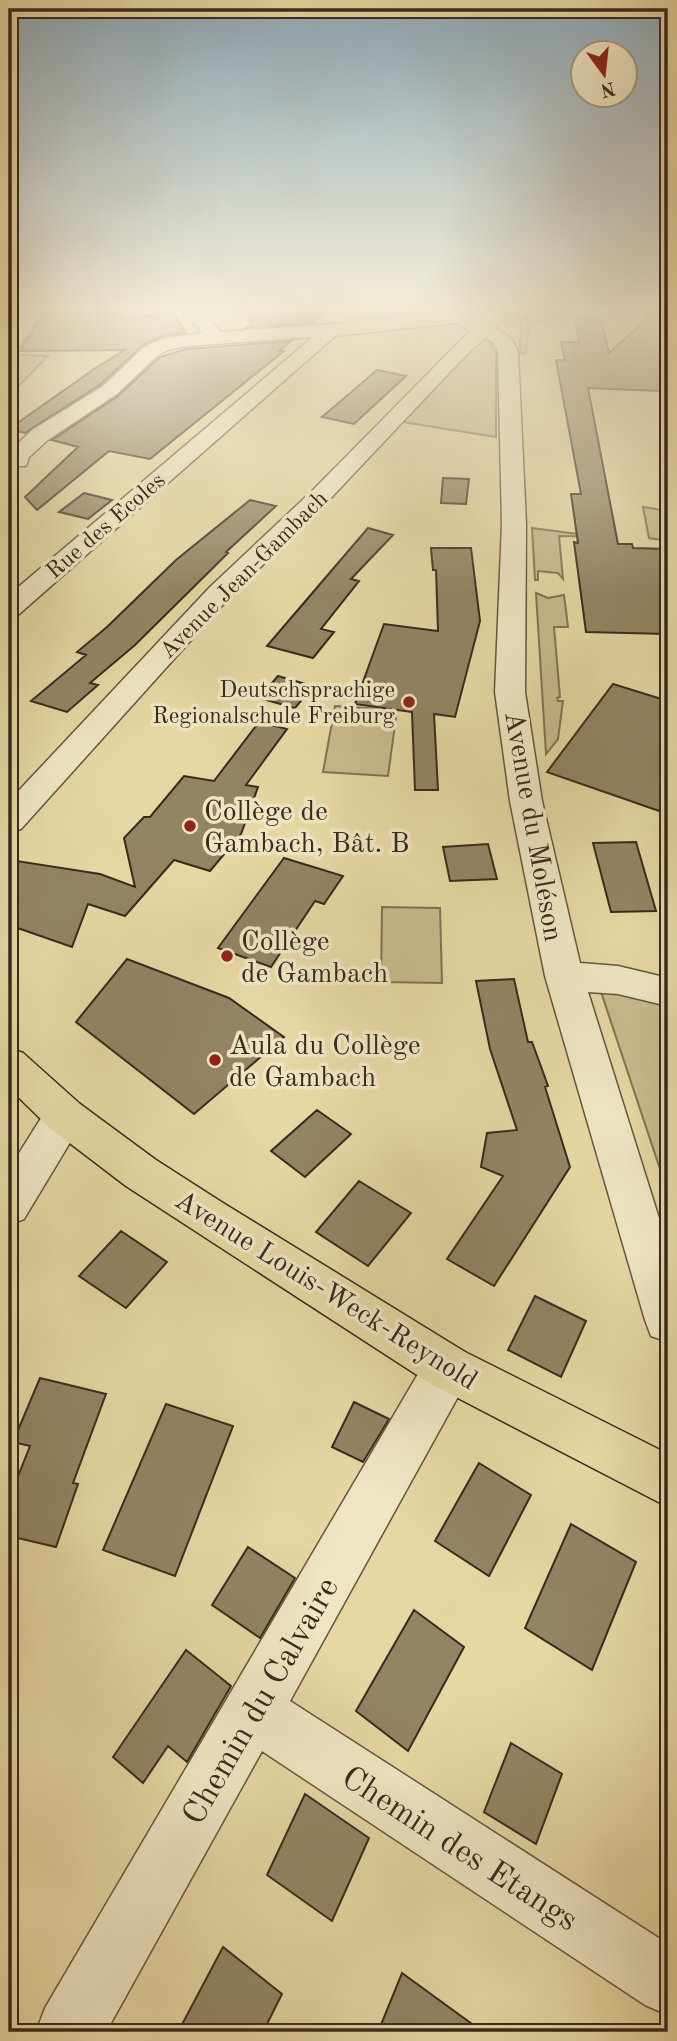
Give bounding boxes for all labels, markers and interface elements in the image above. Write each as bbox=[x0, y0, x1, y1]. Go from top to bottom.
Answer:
north arrow bbox=[568, 38, 638, 108]
text: N bbox=[598, 77, 617, 99]
street label: Rue des Ecoles bbox=[42, 469, 170, 584]
street label: Avenue Jean-Gambach bbox=[156, 487, 332, 663]
place label: Deutschsprachige Regionalschule Freiburg bbox=[152, 679, 396, 728]
marker: Deutschsprachige Regionalschule Freiburg bbox=[401, 694, 417, 710]
street label: Avenue du Moléson bbox=[498, 709, 566, 944]
place label: Collège de Gambach, Bât. B bbox=[204, 799, 409, 859]
marker: Collège de Gambach, Bât. B bbox=[182, 818, 198, 834]
place label: Collège de Gambach bbox=[241, 929, 388, 989]
marker: Collège de Gambach bbox=[219, 948, 235, 964]
place label: Aula du Collège de Gambach bbox=[229, 1033, 421, 1093]
marker: Aula du Collège de Gambach bbox=[207, 1052, 223, 1068]
street label: Avenue Louis-Weck-Reynold bbox=[169, 1187, 482, 1396]
street label: Chemin du Calvaire bbox=[178, 1573, 346, 1831]
street label: Chemin des Etangs bbox=[335, 1761, 583, 1938]

